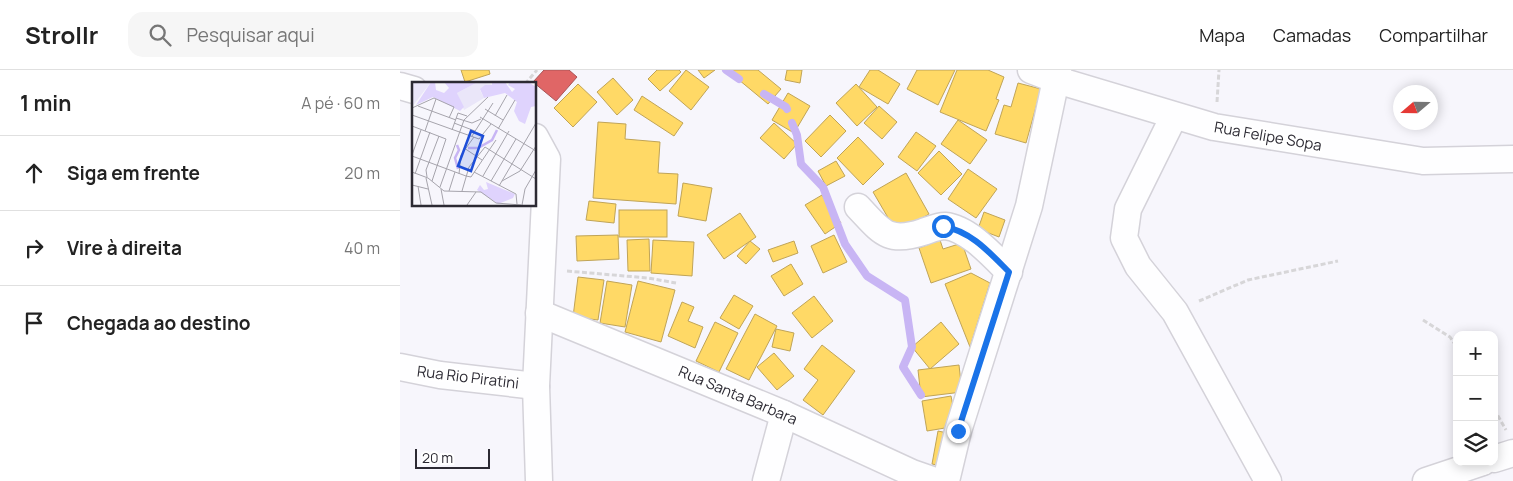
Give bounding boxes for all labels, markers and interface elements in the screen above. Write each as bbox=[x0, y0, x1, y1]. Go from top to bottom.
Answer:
search box bbox=[128, 12, 478, 57]
text: Strollr bbox=[25, 18, 98, 51]
icon: search bbox=[146, 21, 174, 49]
text: Pesquisar aqui bbox=[186, 22, 315, 48]
text: Mapa bbox=[1199, 23, 1245, 47]
text: Camadas bbox=[1273, 23, 1351, 47]
text: Compartilhar bbox=[1379, 23, 1488, 47]
inset map bbox=[412, 82, 536, 206]
north arrow bbox=[1393, 85, 1438, 130]
text: 1 min bbox=[20, 89, 71, 117]
text: A pé · 60 m bbox=[301, 92, 380, 114]
street label: Rua Felipe Sopa bbox=[1213, 116, 1323, 156]
icon: ahead bbox=[20, 159, 48, 187]
text: Siga em frente bbox=[67, 160, 200, 186]
text: 20 m bbox=[344, 162, 380, 184]
route start bbox=[932, 215, 955, 238]
icon: right bbox=[20, 234, 48, 262]
text: Vire à direita bbox=[67, 235, 182, 261]
text: 40 m bbox=[344, 237, 380, 259]
icon: arrive bbox=[20, 309, 48, 337]
text: Chegada ao destino bbox=[67, 310, 250, 336]
map controls bbox=[1453, 331, 1498, 466]
button: + bbox=[1453, 331, 1498, 376]
street label: Rua Rio Piratini bbox=[416, 360, 520, 394]
street label: Rua Santa Barbara bbox=[675, 360, 801, 430]
button: − bbox=[1453, 376, 1498, 421]
route end bbox=[947, 420, 970, 443]
button: layers bbox=[1453, 421, 1498, 466]
scale bar bbox=[415, 446, 490, 469]
text: 20 m bbox=[422, 448, 453, 467]

